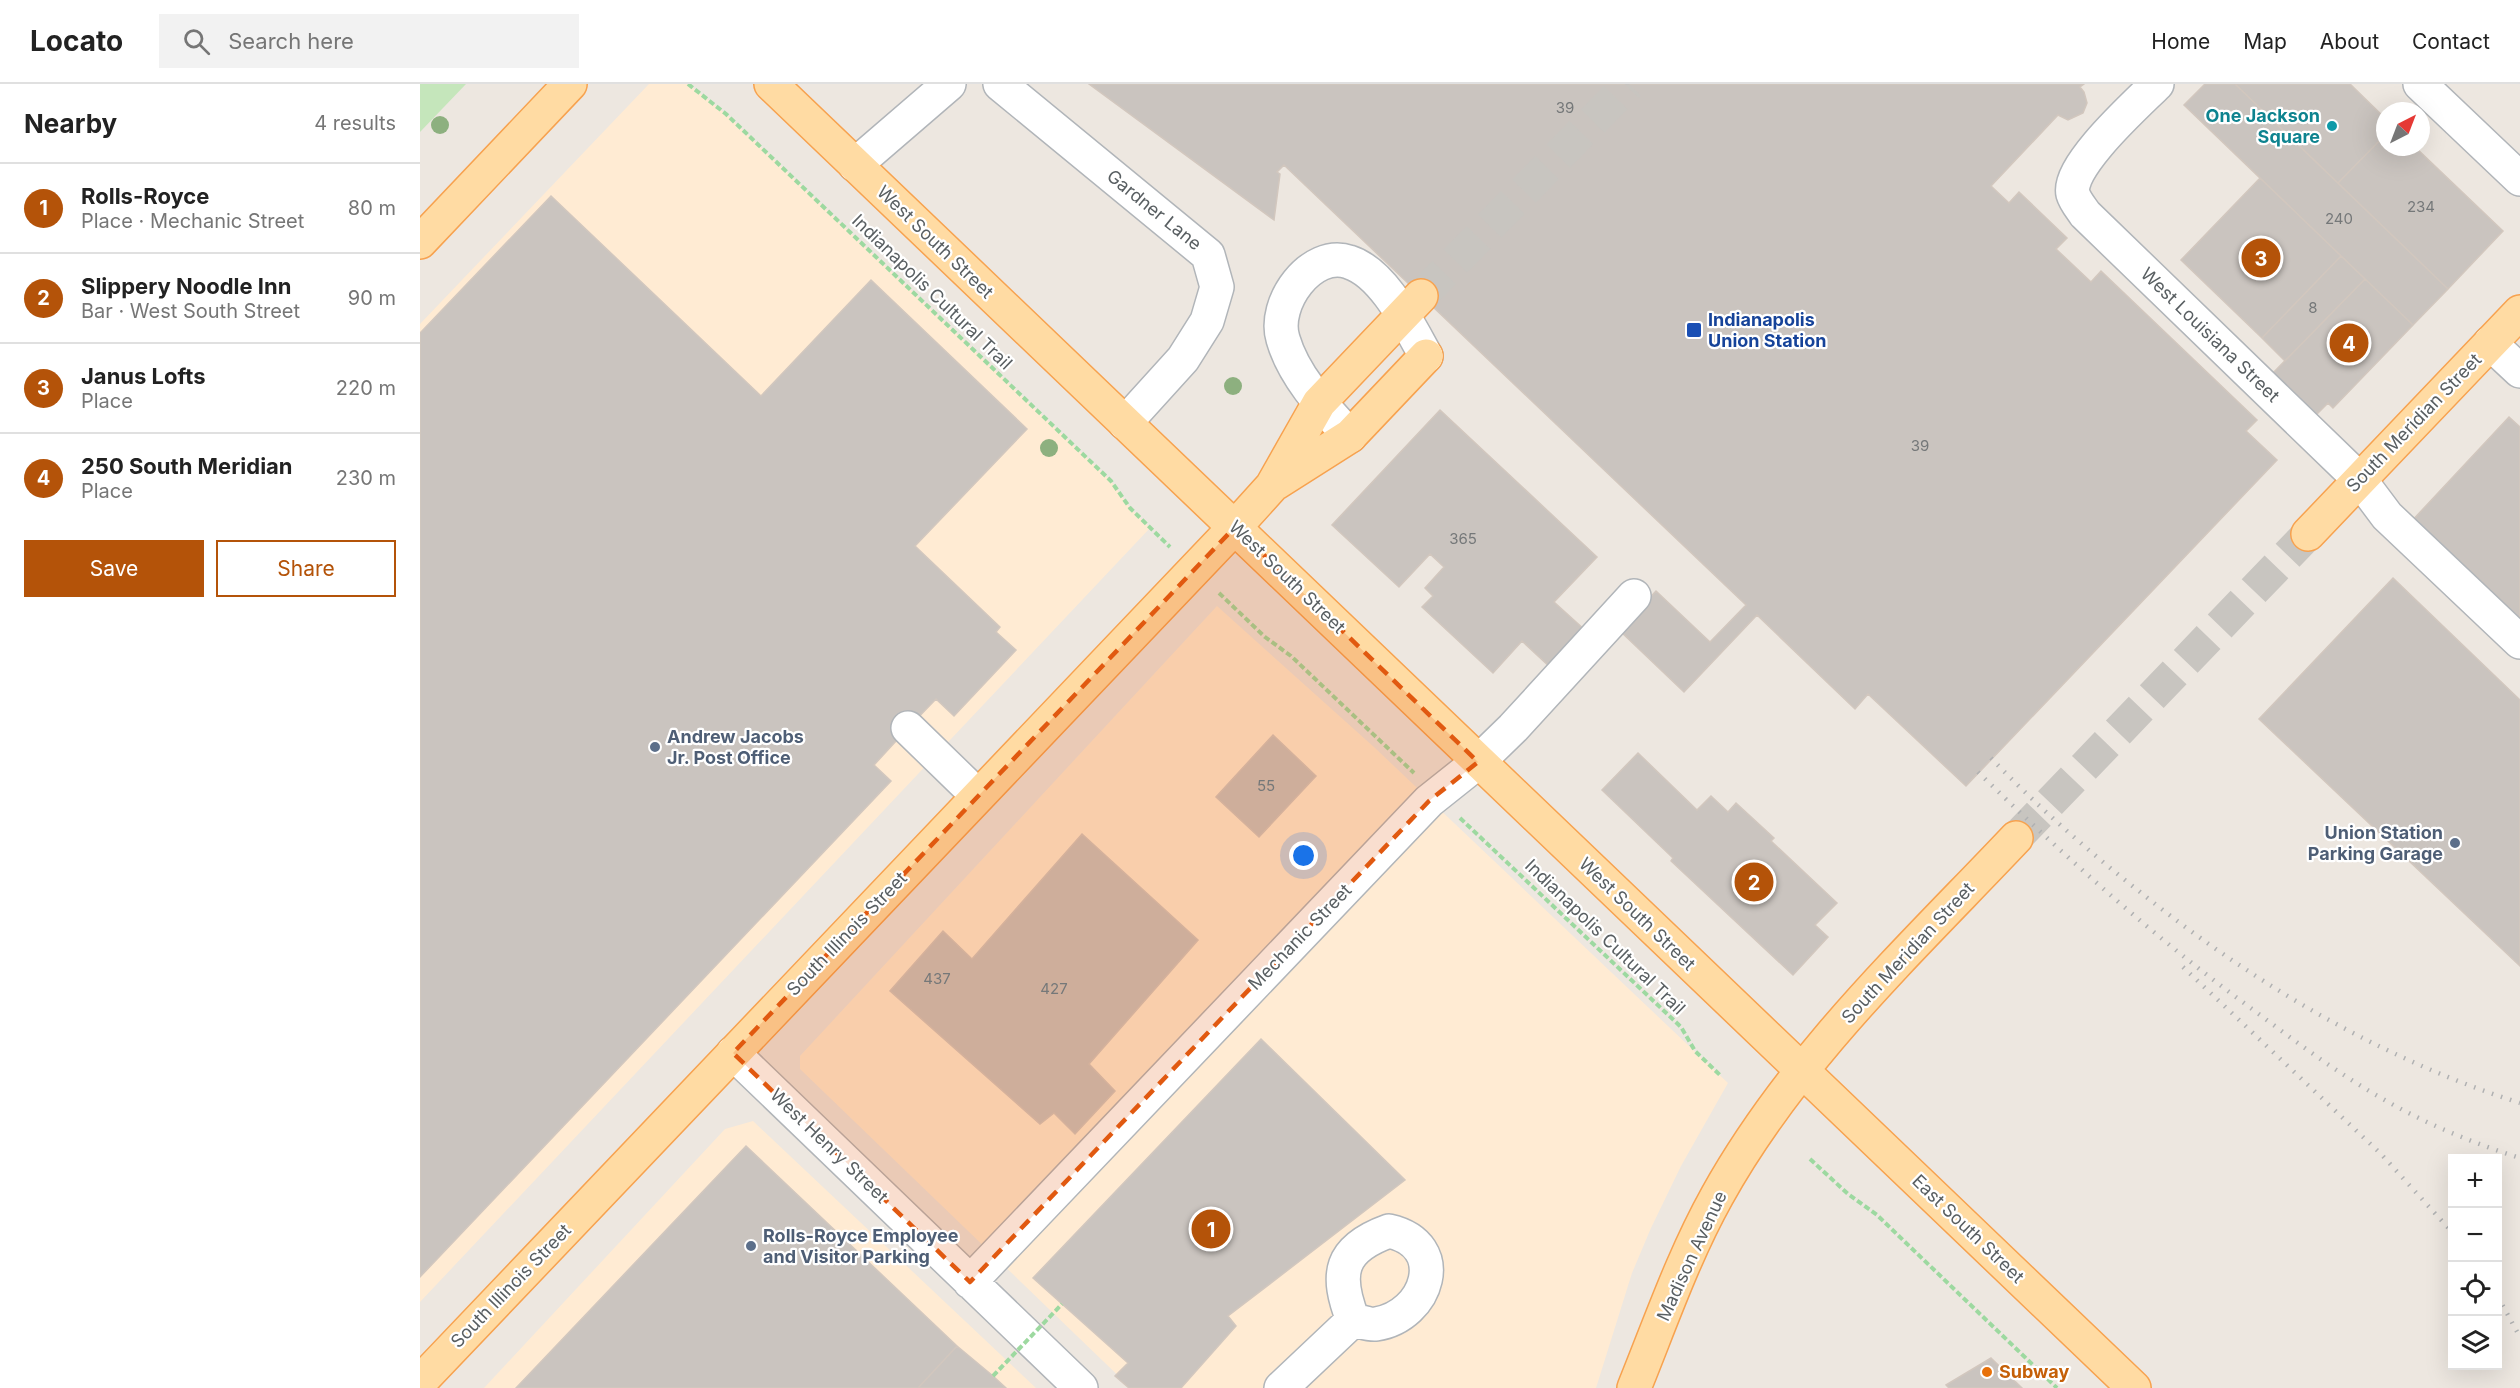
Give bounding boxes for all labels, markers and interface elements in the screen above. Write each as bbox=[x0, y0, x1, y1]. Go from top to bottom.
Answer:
search box bbox=[159, 14, 579, 68]
text: Locato bbox=[30, 24, 123, 58]
icon: search bbox=[180, 25, 213, 58]
text: Search here bbox=[228, 28, 354, 54]
text: Home bbox=[2151, 29, 2210, 54]
text: Map bbox=[2243, 29, 2287, 54]
text: About bbox=[2320, 29, 2379, 54]
text: Contact bbox=[2412, 29, 2490, 54]
house number: 39 bbox=[1556, 98, 1574, 117]
north arrow bbox=[2376, 102, 2430, 156]
place label: One Jackson Square bbox=[2206, 105, 2320, 147]
text: Nearby bbox=[24, 108, 117, 139]
text: 4 results bbox=[314, 111, 396, 135]
marker: One Jackson Square bbox=[2325, 119, 2339, 133]
street label: Gardner Lane bbox=[1103, 165, 1206, 254]
street label: West South Street bbox=[873, 181, 998, 302]
text: Rolls-Royce bbox=[81, 183, 209, 209]
text: 1 bbox=[39, 196, 48, 220]
text: 80 m bbox=[348, 196, 396, 220]
house number: 234 bbox=[2407, 197, 2435, 216]
text: Place · Mechanic Street bbox=[81, 209, 304, 233]
house number: 240 bbox=[2325, 209, 2353, 228]
street label: Indianapolis Cultural Trail bbox=[848, 210, 1017, 374]
pin: 3 bbox=[2242, 236, 2280, 280]
street label: West Louisiana Street bbox=[2137, 263, 2284, 406]
text: Slippery Noodle Inn bbox=[81, 273, 291, 299]
text: 2 bbox=[37, 286, 50, 310]
text: 90 m bbox=[348, 286, 396, 310]
house number: 8 bbox=[2308, 298, 2318, 317]
text: Bar · West South Street bbox=[81, 299, 300, 323]
place label: Indianapolis Union Station bbox=[1708, 309, 1826, 351]
pin: 4 bbox=[2330, 320, 2368, 366]
marker: Indianapolis Union Station bbox=[1685, 321, 1703, 339]
street label: South Meridian Street bbox=[2342, 349, 2485, 496]
text: Janus Lofts bbox=[81, 363, 206, 389]
text: 3 bbox=[37, 376, 50, 400]
text: 220 m bbox=[336, 376, 396, 400]
text: Place bbox=[81, 389, 133, 413]
house number: 39 bbox=[1911, 436, 1929, 455]
text: 250 South Meridian bbox=[81, 453, 293, 479]
text: 4 bbox=[37, 466, 50, 490]
text: 230 m bbox=[336, 466, 396, 490]
text: Place bbox=[81, 479, 133, 503]
street label: West South Street bbox=[1225, 516, 1350, 637]
house number: 365 bbox=[1449, 529, 1477, 548]
button: Save bbox=[24, 540, 204, 597]
button: Share bbox=[216, 540, 396, 597]
place label: Andrew Jacobs Jr. Post Office bbox=[667, 726, 804, 768]
marker: Andrew Jacobs Jr. Post Office bbox=[648, 740, 662, 754]
house number: 55 bbox=[1257, 776, 1275, 795]
place label: Union Station Parking Garage bbox=[2308, 822, 2443, 864]
marker: Union Station Parking Garage bbox=[2448, 836, 2462, 850]
your location bbox=[1289, 841, 1318, 870]
street label: West South Street bbox=[1575, 853, 1700, 974]
street label: Indianapolis Cultural Trail bbox=[1521, 855, 1690, 1019]
pin: 2 bbox=[1734, 860, 1774, 904]
street label: South Illinois Street bbox=[782, 867, 911, 1000]
street label: South Meridian Street bbox=[1837, 878, 1978, 1027]
street label: Mechanic Street bbox=[1244, 879, 1356, 994]
house number: 437 bbox=[923, 969, 951, 988]
house number: 427 bbox=[1040, 979, 1068, 998]
street label: West Henry Street bbox=[766, 1084, 893, 1207]
map controls bbox=[2448, 1154, 2502, 1370]
button: + bbox=[2448, 1154, 2502, 1208]
street label: East South Street bbox=[1908, 1170, 2028, 1287]
street label: Madison Avenue bbox=[1652, 1187, 1731, 1324]
pin: 1 bbox=[1192, 1206, 1230, 1252]
button: − bbox=[2448, 1208, 2502, 1262]
street label: South Illinois Street bbox=[446, 1219, 575, 1352]
place label: Rolls-Royce Employee and Visitor Parking bbox=[763, 1225, 959, 1267]
marker: Rolls-Royce Employee and Visitor Parking bbox=[744, 1239, 758, 1253]
button: locate bbox=[2448, 1262, 2502, 1316]
button: layers bbox=[2448, 1316, 2502, 1370]
place label: Subway bbox=[1999, 1361, 2069, 1382]
marker: Subway bbox=[1980, 1365, 1994, 1379]

